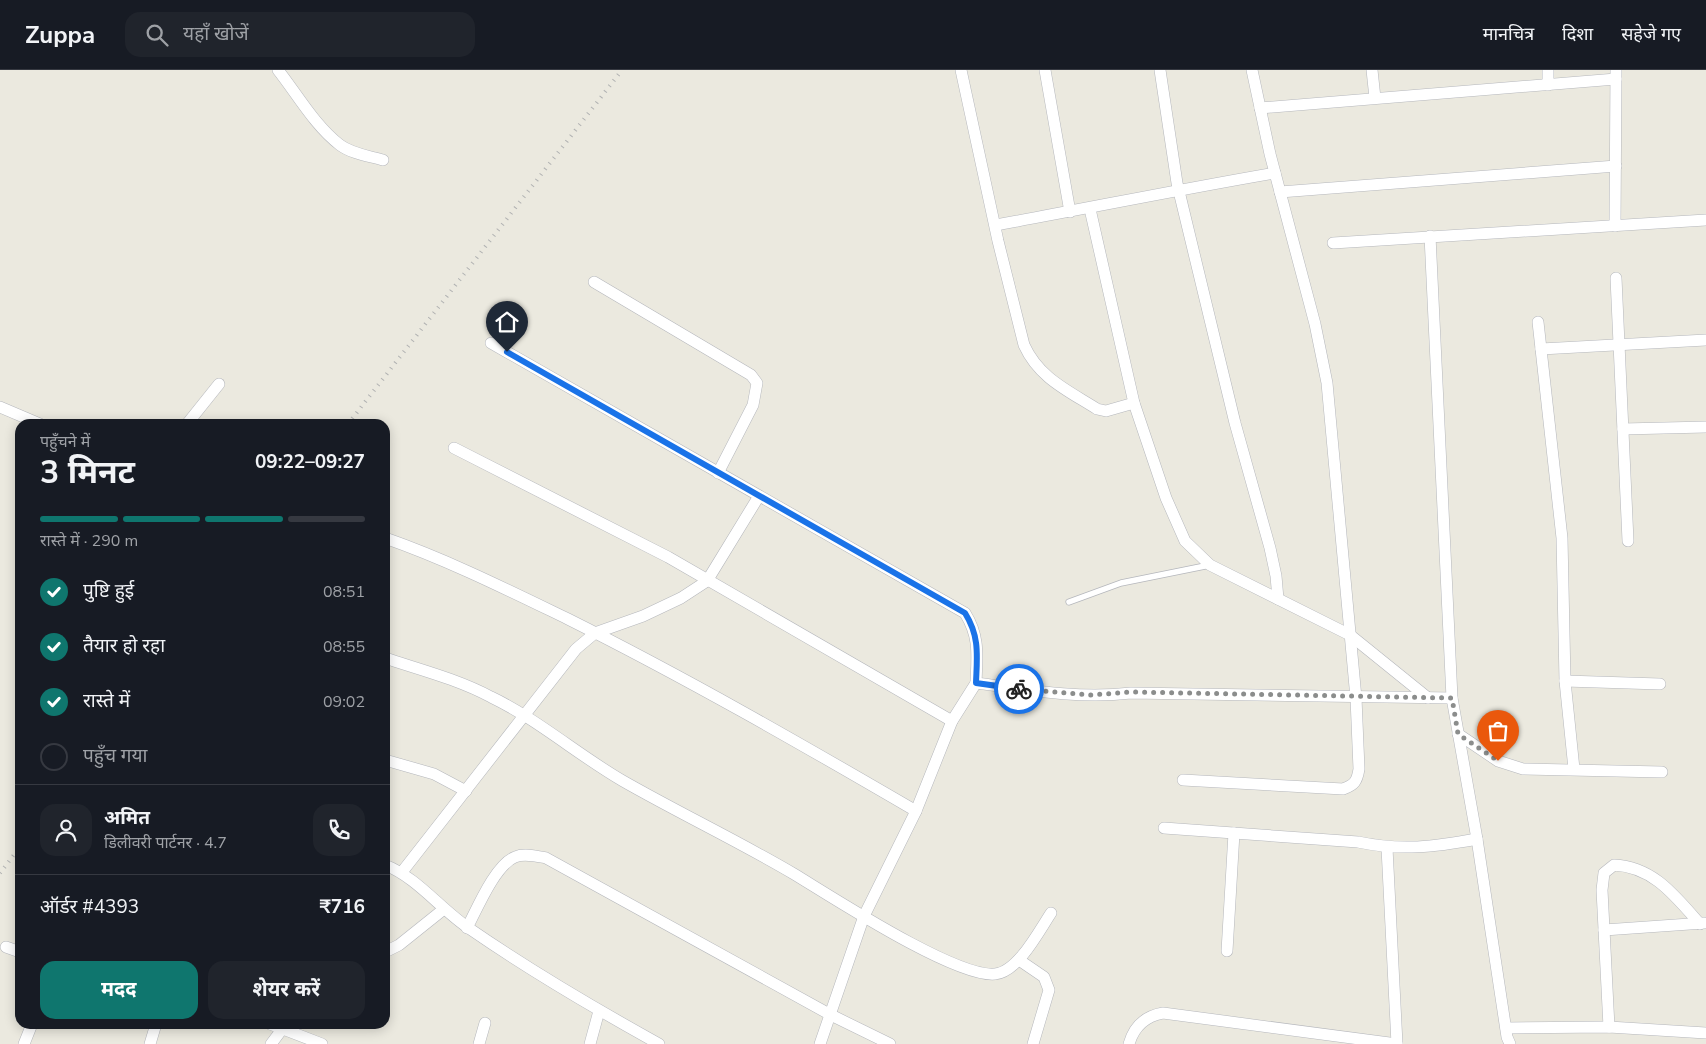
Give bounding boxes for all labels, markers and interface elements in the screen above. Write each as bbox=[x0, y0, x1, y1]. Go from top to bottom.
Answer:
search box bbox=[125, 12, 475, 57]
text: Zuppa bbox=[25, 19, 95, 51]
icon: search bbox=[143, 21, 171, 49]
text: यहाँ खोजें bbox=[183, 21, 249, 47]
text: मानचित्र bbox=[1483, 22, 1534, 46]
text: दिशा bbox=[1562, 22, 1593, 46]
text: सहेजे गए bbox=[1621, 22, 1681, 46]
pin bbox=[486, 301, 528, 352]
icon: home bbox=[493, 308, 521, 336]
text: पहुँचने में bbox=[40, 431, 90, 453]
text: 09:22–09:27 bbox=[255, 449, 365, 475]
text: 3 मिनट bbox=[40, 451, 135, 494]
text: रास्ते में · 290 m bbox=[40, 530, 138, 552]
icon: check bbox=[40, 578, 68, 606]
text: पुष्टि हुई bbox=[83, 578, 134, 604]
text: 08:51 bbox=[323, 581, 365, 603]
icon: check bbox=[40, 633, 68, 661]
text: तैयार हो रहा bbox=[83, 633, 165, 659]
text: 08:55 bbox=[323, 636, 365, 658]
courier bbox=[994, 664, 1044, 714]
icon: bike bbox=[1005, 675, 1033, 703]
icon: check bbox=[40, 688, 68, 716]
text: रास्ते में bbox=[83, 688, 130, 714]
text: 09:02 bbox=[323, 691, 365, 713]
pin bbox=[1477, 710, 1519, 761]
icon: bag bbox=[1484, 717, 1512, 745]
text: पहुँच गया bbox=[83, 743, 147, 769]
button: person bbox=[40, 804, 92, 856]
button: phone bbox=[313, 804, 365, 856]
text: अमित bbox=[104, 805, 150, 831]
text: डिलीवरी पार्टनर · 4.7 bbox=[104, 832, 227, 854]
text: ऑर्डर #4393 bbox=[40, 894, 139, 920]
text: ₹716 bbox=[319, 894, 365, 920]
button: मदद bbox=[40, 961, 198, 1019]
button: शेयर करें bbox=[208, 961, 365, 1019]

